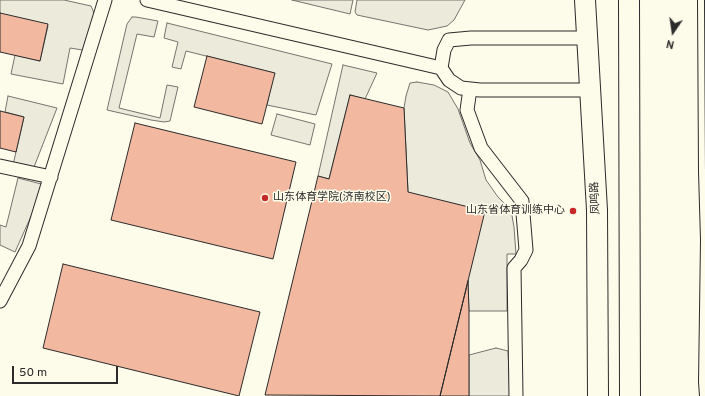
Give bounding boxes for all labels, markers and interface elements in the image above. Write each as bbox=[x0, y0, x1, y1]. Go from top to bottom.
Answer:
north arrow bbox=[653, 12, 693, 52]
text: N bbox=[665, 36, 676, 51]
street label: 凤鸣路 bbox=[589, 181, 603, 215]
place label: 山东体育学院(济南校区) bbox=[273, 191, 391, 205]
marker: 山东体育学院(济南校区) bbox=[260, 193, 270, 203]
place label: 山东省体育训练中心 bbox=[466, 204, 565, 218]
marker: 山东省体育训练中心 bbox=[568, 206, 578, 216]
scale bar bbox=[14, 358, 120, 384]
text: 50 m bbox=[19, 365, 47, 381]

